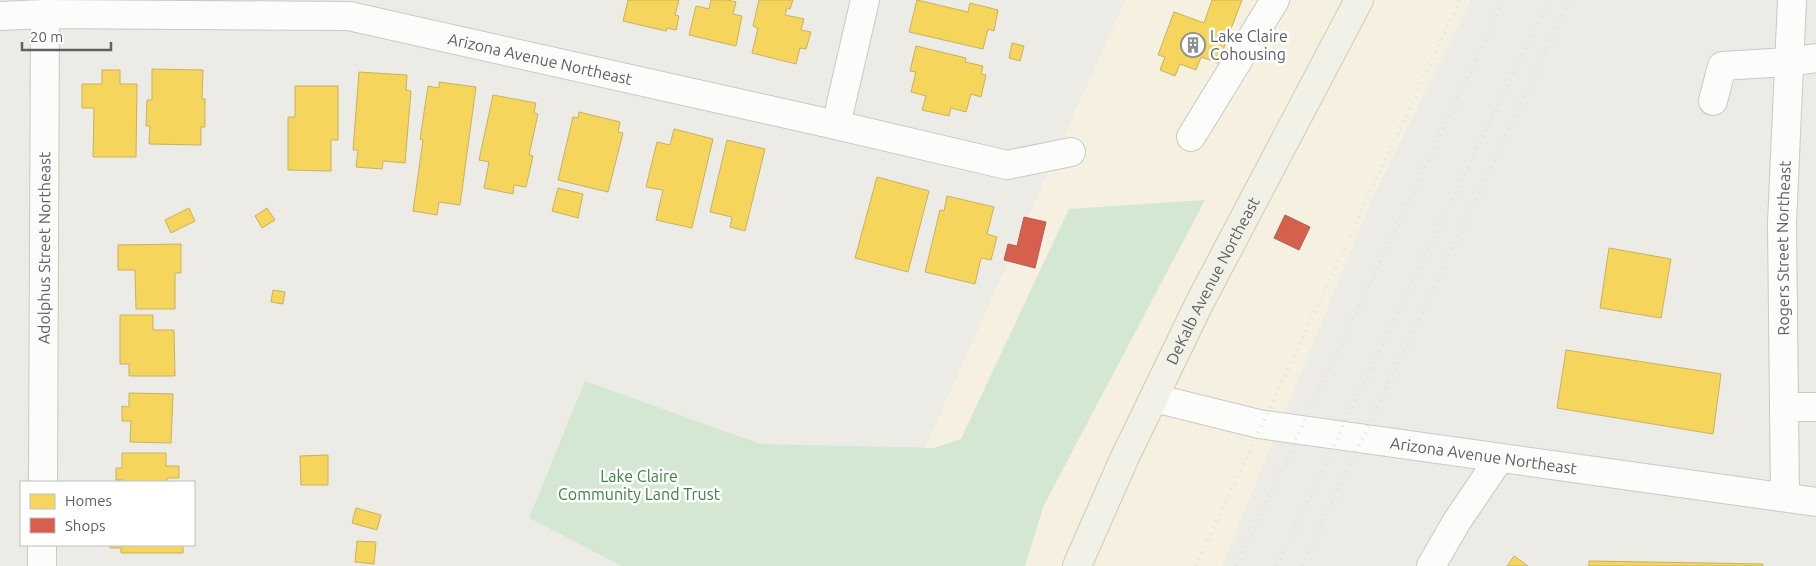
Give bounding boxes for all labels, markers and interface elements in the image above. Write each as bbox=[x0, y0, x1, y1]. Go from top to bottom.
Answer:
scale bar bbox=[22, 20, 111, 52]
place label: Lake Claire Cohousing bbox=[1210, 27, 1288, 63]
text: 20 m bbox=[30, 28, 63, 45]
street label: Arizona Avenue Northeast bbox=[446, 29, 635, 88]
building icon: Lake Claire Cohousing bbox=[1180, 32, 1206, 58]
street label: Adolphus Street Northeast bbox=[35, 151, 53, 344]
street label: Rogers Street Northeast bbox=[1773, 159, 1794, 336]
street label: DeKalb Avenue Northeast bbox=[1162, 193, 1263, 367]
street label: Arizona Avenue Northeast bbox=[1389, 433, 1579, 478]
park label: Lake Claire Community Land Trust bbox=[558, 467, 721, 503]
legend bbox=[20, 481, 195, 546]
text: Homes bbox=[65, 492, 112, 509]
text: Shops bbox=[65, 517, 106, 534]

